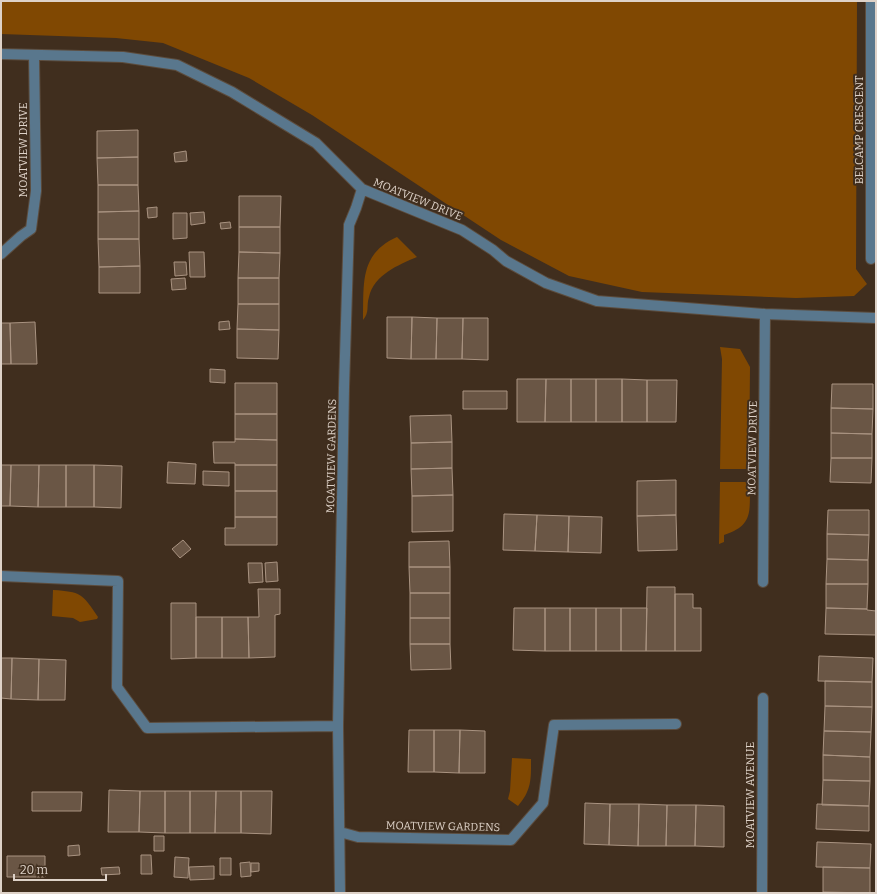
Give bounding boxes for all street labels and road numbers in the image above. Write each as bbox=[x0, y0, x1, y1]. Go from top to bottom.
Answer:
street label: BELCAMP CRESCENT bbox=[853, 75, 866, 184]
street label: MOATVIEW DRIVE bbox=[17, 102, 30, 197]
street label: MOATVIEW DRIVE bbox=[371, 176, 464, 223]
street label: MOATVIEW GARDENS bbox=[324, 399, 339, 513]
street label: MOATVIEW DRIVE bbox=[745, 400, 760, 496]
street label: MOATVIEW AVENUE bbox=[744, 742, 757, 848]
street label: MOATVIEW GARDENS bbox=[386, 819, 500, 834]

